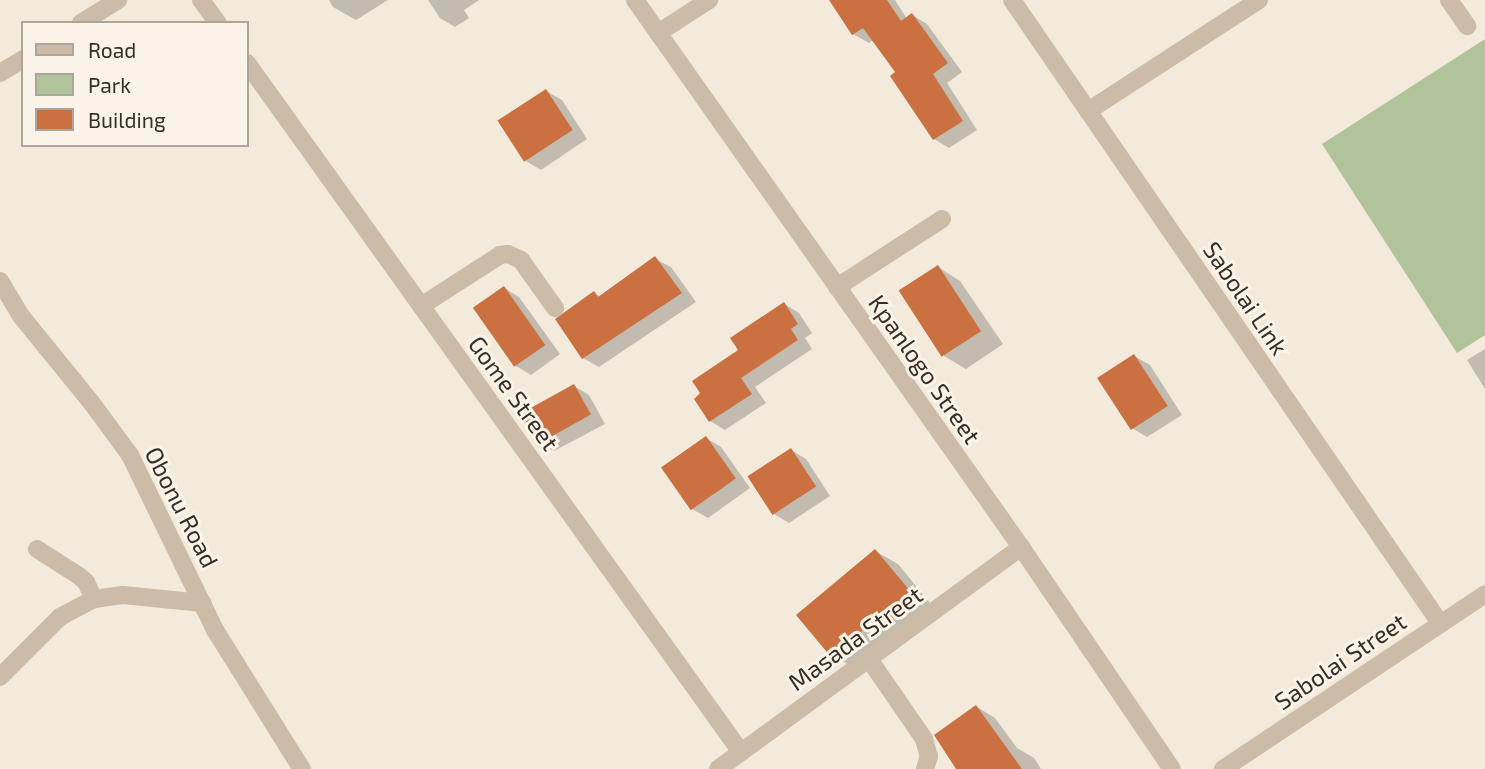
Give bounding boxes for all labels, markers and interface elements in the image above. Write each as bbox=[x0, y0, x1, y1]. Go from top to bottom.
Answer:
legend bbox=[21, 21, 248, 147]
text: Road bbox=[88, 37, 136, 62]
text: Park bbox=[88, 72, 131, 97]
text: Building bbox=[88, 107, 166, 132]
street label: Sabolai Link bbox=[1198, 236, 1294, 360]
street label: Kpanlogo Street bbox=[863, 289, 987, 449]
street label: Gome Street bbox=[463, 330, 565, 456]
street label: Obonu Road bbox=[139, 442, 225, 572]
street label: Masada Street bbox=[782, 580, 928, 696]
street label: Sabolai Street bbox=[1269, 606, 1411, 716]

